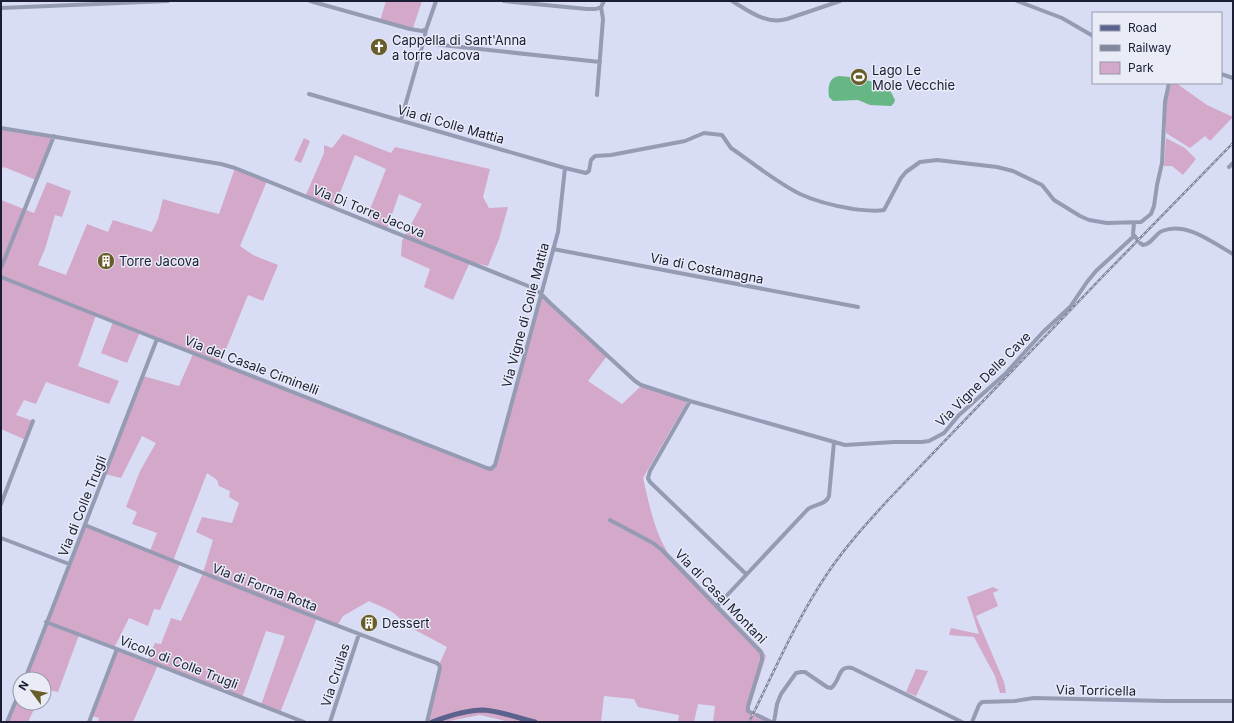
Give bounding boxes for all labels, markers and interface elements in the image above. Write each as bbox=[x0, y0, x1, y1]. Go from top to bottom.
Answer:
legend bbox=[1092, 12, 1222, 84]
text: Road bbox=[1128, 20, 1157, 35]
place label: Cappella di Sant'Anna a torre Jacova bbox=[392, 32, 526, 63]
church icon: Cappella di Sant'Anna a torre Jacova bbox=[369, 37, 389, 57]
text: Railway bbox=[1128, 40, 1172, 55]
text: Park bbox=[1128, 60, 1154, 75]
place label: Lago Le Mole Vecchie bbox=[872, 62, 955, 93]
sports icon: Lago Le Mole Vecchie bbox=[849, 67, 869, 87]
street label: Via di Colle Mattia bbox=[396, 101, 506, 147]
street label: Via Di Torre Jacova bbox=[311, 181, 427, 241]
street label: Via Vigne di Colle Mattia bbox=[498, 241, 552, 389]
street label: Via di Costamagna bbox=[649, 249, 765, 287]
building icon: Torre Jacova bbox=[96, 251, 116, 271]
place label: Torre Jacova bbox=[119, 253, 199, 269]
street label: Via Vigne Delle Cave bbox=[932, 328, 1034, 430]
street label: Via del Casale Ciminelli bbox=[183, 332, 321, 398]
street label: Via di Colle Trugli bbox=[55, 453, 109, 559]
street label: Via di Casal Montani bbox=[672, 545, 770, 647]
street label: Via di Forma Rotta bbox=[210, 560, 320, 614]
building icon: Dessert bbox=[359, 613, 379, 633]
place label: Dessert bbox=[382, 615, 430, 631]
street label: Vicolo di Colle Trugli bbox=[117, 632, 241, 692]
street label: Via Cruilas bbox=[317, 641, 353, 709]
north arrow bbox=[12, 671, 52, 711]
text: N bbox=[15, 678, 32, 693]
street label: Via Torricella bbox=[1056, 681, 1136, 699]

